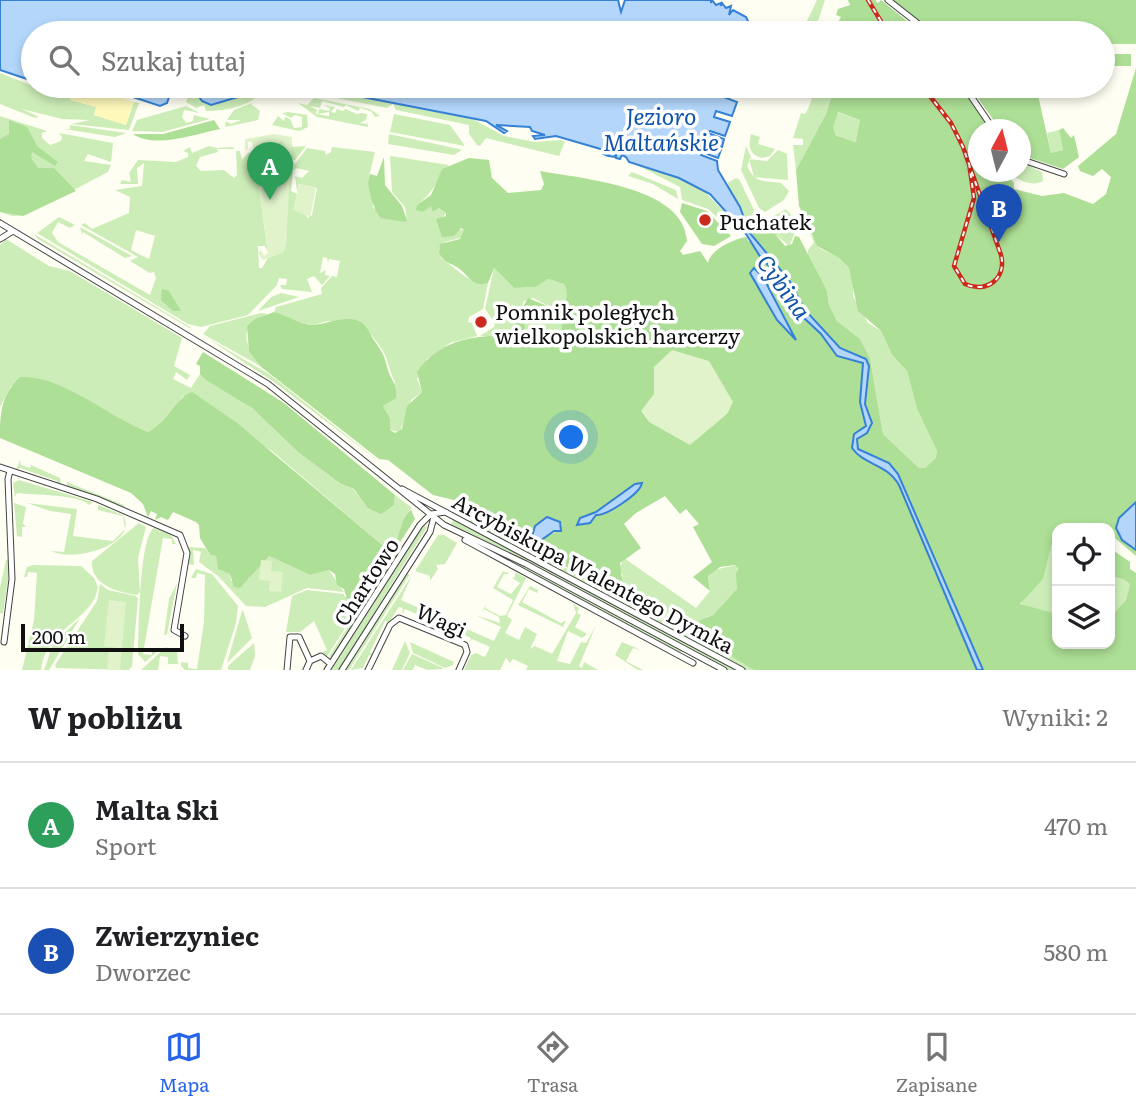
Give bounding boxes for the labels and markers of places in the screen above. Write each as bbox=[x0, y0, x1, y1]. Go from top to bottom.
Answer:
pin: A bbox=[247, 142, 293, 200]
pin: B bbox=[976, 184, 1022, 242]
place label: Puchatek bbox=[719, 205, 812, 236]
marker: Puchatek bbox=[697, 212, 713, 228]
place label: Pomnik poległych wielkopolskich harcerzy bbox=[495, 295, 741, 350]
marker: Pomnik poległych wielkopolskich harcerzy bbox=[473, 314, 489, 330]

